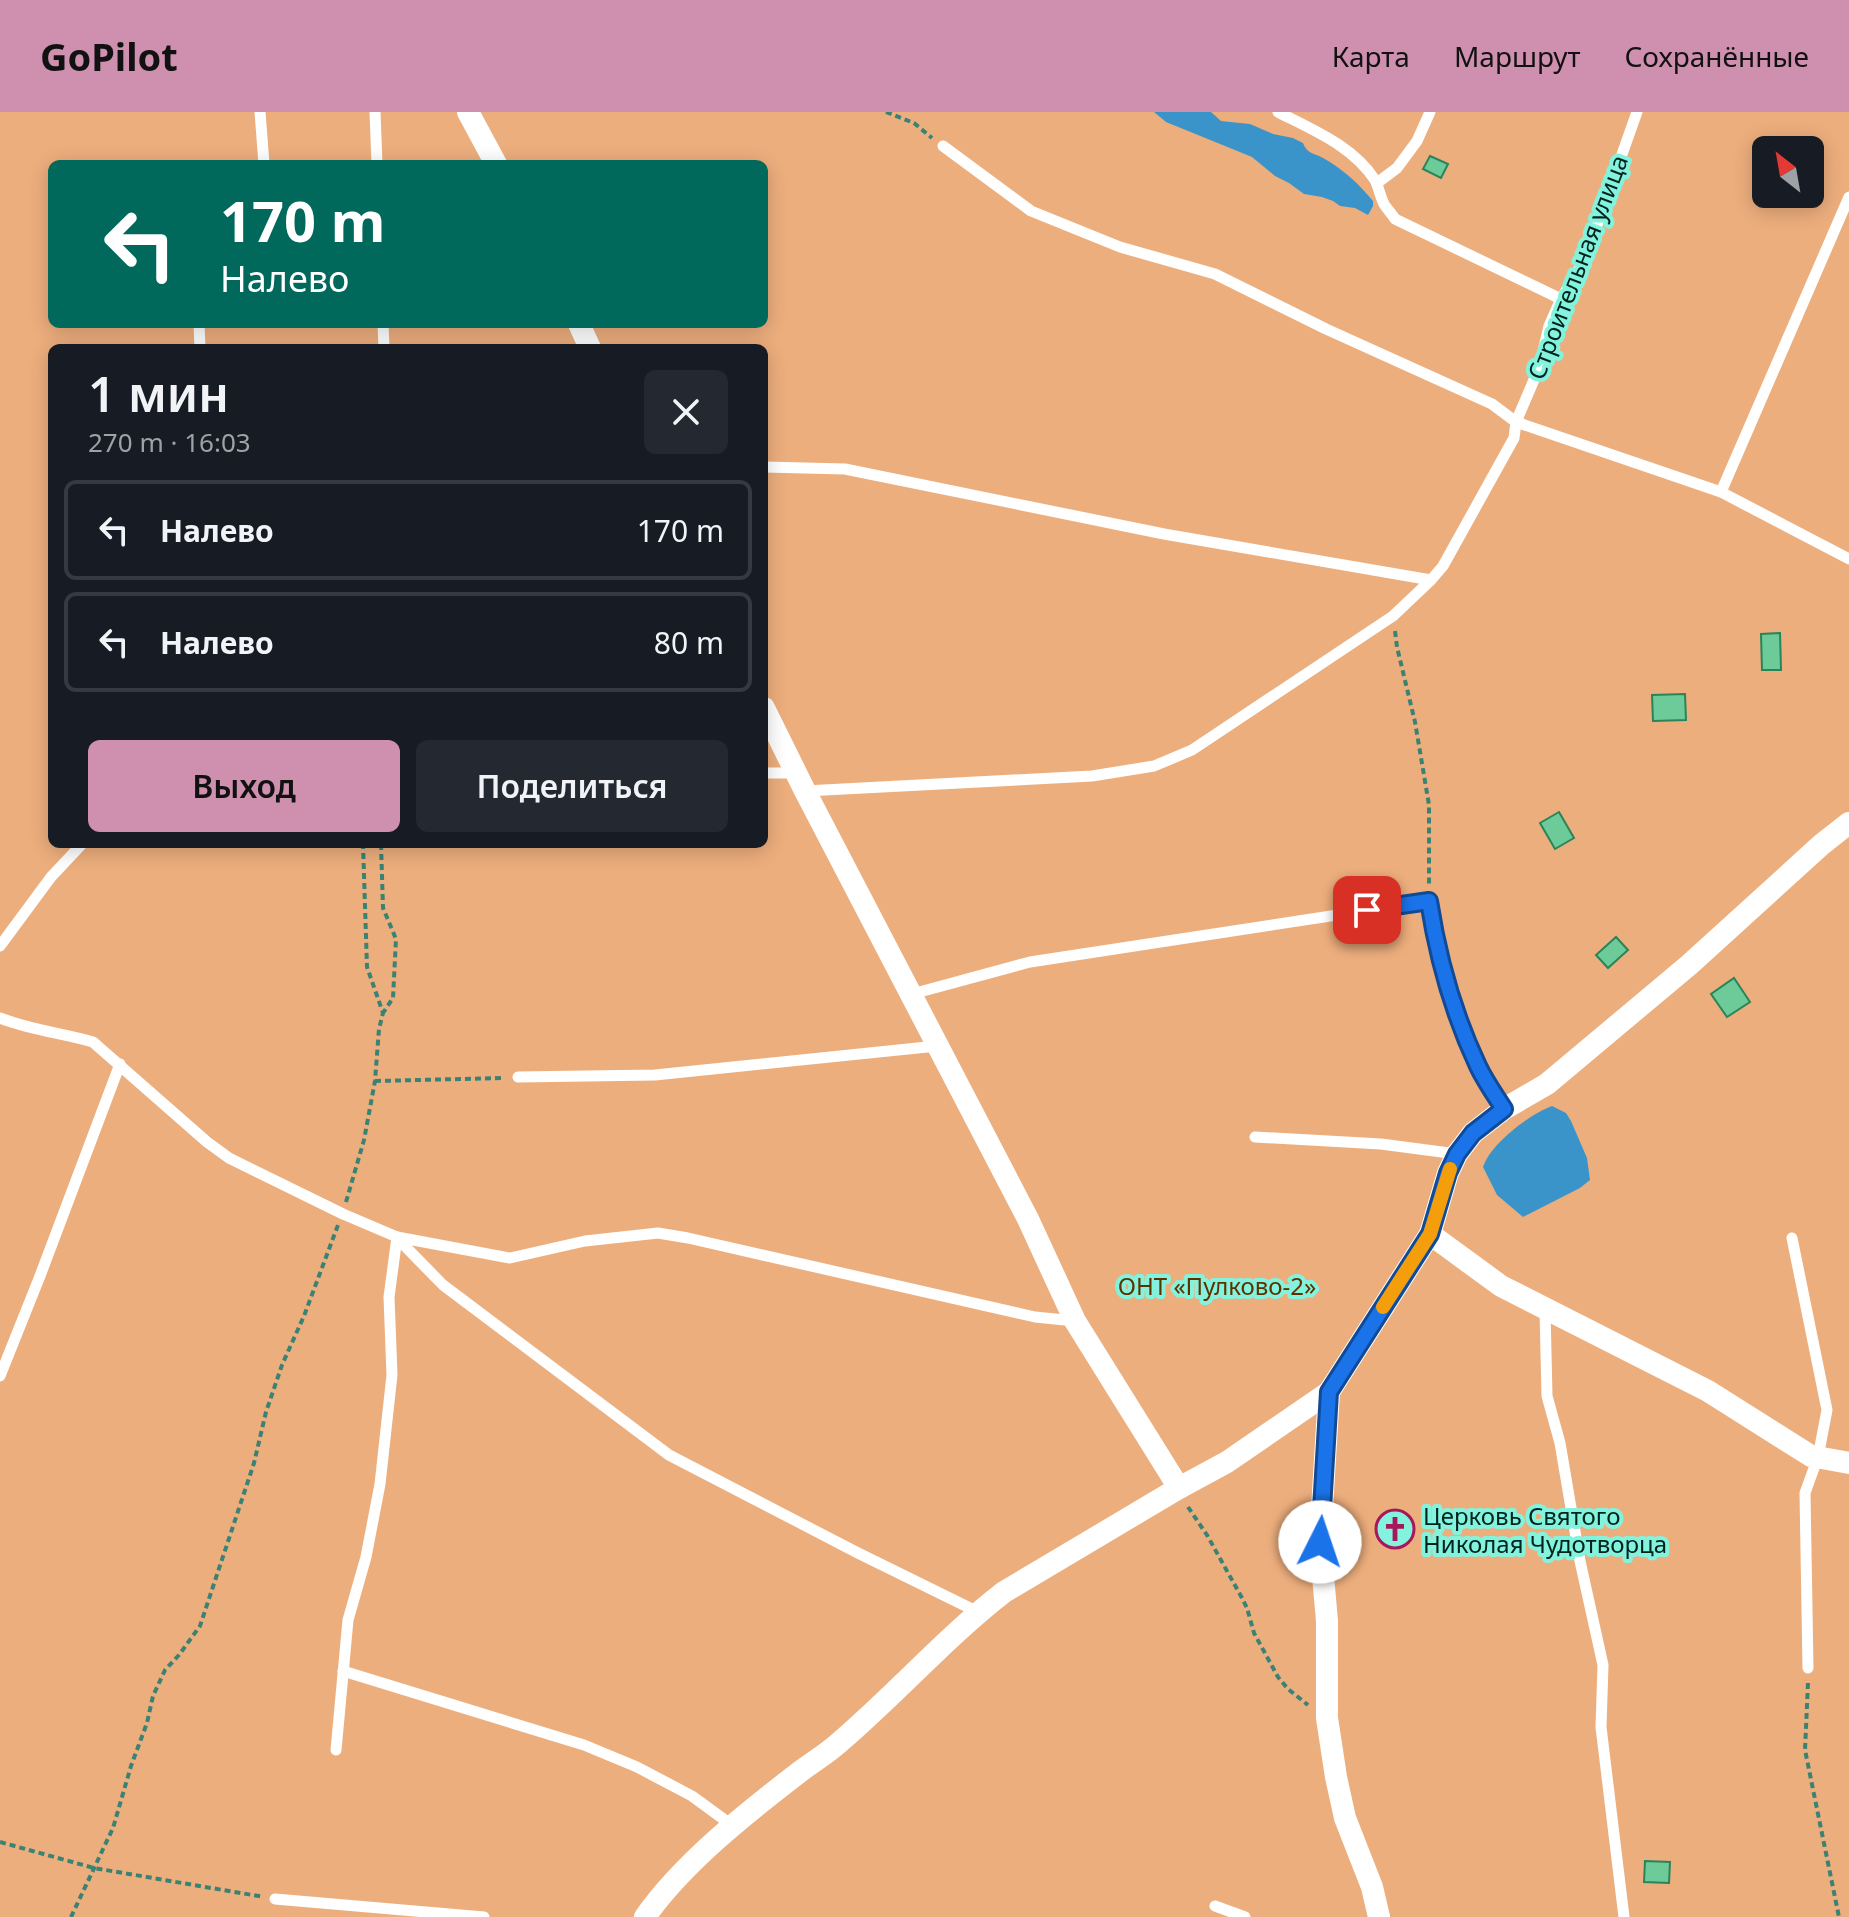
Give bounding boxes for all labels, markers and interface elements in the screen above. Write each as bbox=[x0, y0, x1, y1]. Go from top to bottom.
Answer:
text: GoPilot bbox=[40, 30, 178, 82]
text: Карта bbox=[1332, 37, 1410, 75]
text: Маршрут bbox=[1454, 37, 1580, 75]
text: Сохранённые bbox=[1624, 37, 1809, 75]
north arrow bbox=[1752, 136, 1824, 208]
map controls bbox=[1752, 136, 1824, 208]
street label: Строительная улица bbox=[1519, 150, 1635, 384]
text: 170 m bbox=[220, 182, 385, 258]
icon: left bbox=[88, 192, 192, 296]
text: Налево bbox=[220, 254, 349, 303]
text: 1 мин bbox=[88, 361, 229, 426]
button: close bbox=[644, 370, 728, 454]
text: 270 m · 16:03 bbox=[88, 424, 251, 460]
icon: left bbox=[92, 508, 136, 552]
text: Налево bbox=[160, 510, 274, 551]
text: 170 m bbox=[637, 510, 724, 551]
icon: left bbox=[92, 620, 136, 664]
text: Налево bbox=[160, 622, 274, 663]
text: 80 m bbox=[654, 622, 724, 663]
button: Выход bbox=[88, 740, 400, 832]
button: Поделиться bbox=[416, 740, 728, 832]
pin bbox=[1333, 876, 1401, 944]
icon: arrive bbox=[1345, 888, 1389, 932]
park label: ОНТ «Пулково-2» bbox=[1118, 1269, 1316, 1302]
place label: Церковь Святого Николая Чудотворца bbox=[1423, 1499, 1667, 1560]
position arrow bbox=[1278, 1500, 1362, 1584]
church icon: Церковь Святого Николая Чудотворца bbox=[1374, 1508, 1416, 1550]

